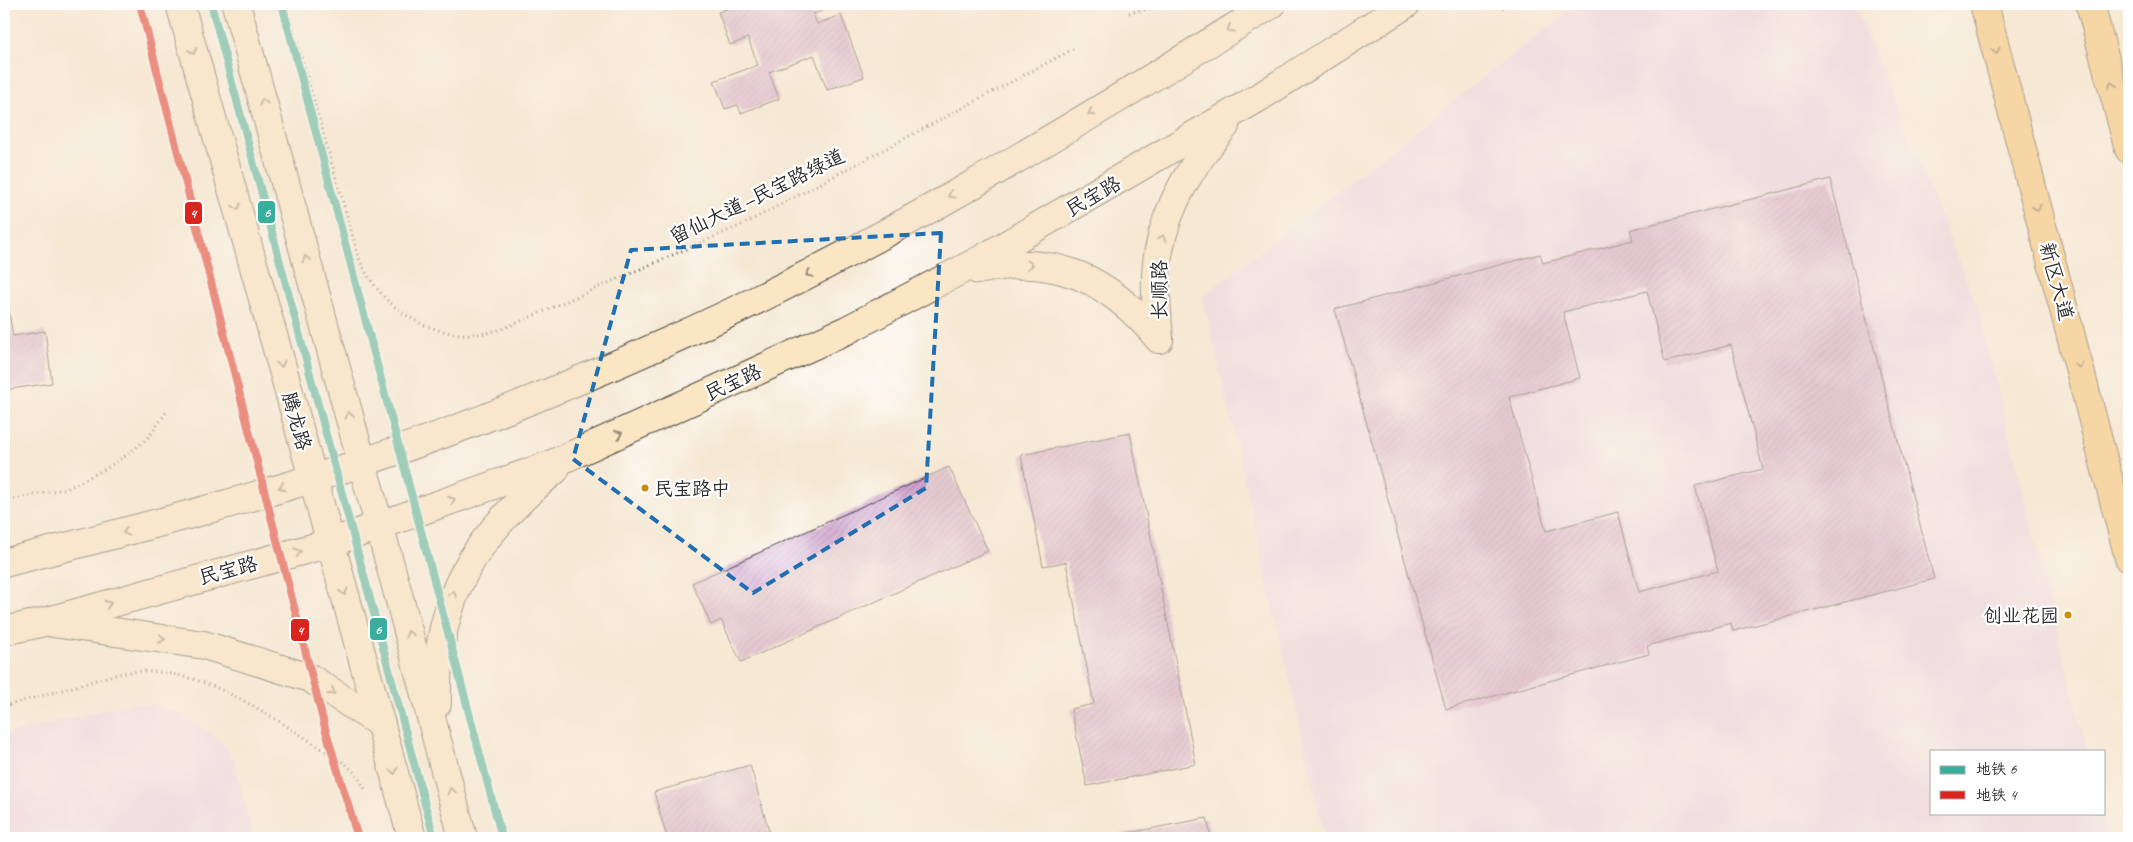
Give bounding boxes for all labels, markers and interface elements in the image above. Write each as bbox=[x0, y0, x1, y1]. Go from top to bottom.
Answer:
one-way arrow bbox=[1227, 23, 1236, 33]
one-way arrow bbox=[187, 46, 197, 54]
one-way arrow bbox=[1990, 46, 2001, 55]
one-way arrow bbox=[2107, 80, 2118, 89]
one-way arrow bbox=[258, 98, 268, 107]
one-way arrow bbox=[1087, 107, 1096, 117]
street label: 留仙大道—民宝路绿道 bbox=[666, 143, 849, 250]
street label: 民宝路 bbox=[1061, 170, 1126, 222]
one-way arrow bbox=[947, 189, 956, 199]
line badge: 6 bbox=[257, 200, 276, 224]
line badge: 4 bbox=[184, 201, 203, 225]
one-way arrow bbox=[231, 203, 241, 211]
text: 6 bbox=[264, 204, 272, 221]
one-way arrow bbox=[2032, 204, 2042, 212]
text: 4 bbox=[190, 205, 198, 222]
one-way arrow bbox=[1157, 235, 1167, 243]
street label: 新区大道 bbox=[2034, 239, 2079, 323]
one-way arrow bbox=[301, 254, 312, 263]
one-way arrow bbox=[1026, 259, 1034, 270]
street label: 长顺路 bbox=[1147, 259, 1172, 320]
one-way arrow bbox=[805, 268, 814, 278]
street label: 民宝路 bbox=[701, 358, 767, 406]
one-way arrow bbox=[275, 359, 285, 367]
one-way arrow bbox=[2073, 361, 2084, 370]
street label: 腾龙路 bbox=[276, 389, 317, 454]
one-way arrow bbox=[344, 411, 355, 420]
one-way arrow bbox=[614, 429, 623, 440]
place label: 民宝路中 bbox=[654, 477, 730, 501]
one-way arrow bbox=[278, 481, 286, 492]
marker: 民宝路中 bbox=[640, 483, 650, 493]
one-way arrow bbox=[447, 496, 456, 506]
one-way arrow bbox=[121, 526, 130, 537]
one-way arrow bbox=[294, 547, 302, 557]
street label: 民宝路 bbox=[196, 550, 261, 590]
one-way arrow bbox=[339, 588, 349, 596]
one-way arrow bbox=[447, 590, 457, 598]
one-way arrow bbox=[103, 599, 112, 610]
place label: 创业花园 bbox=[1983, 604, 2059, 628]
marker: 创业花园 bbox=[2063, 610, 2073, 620]
line badge: 6 bbox=[369, 617, 388, 641]
line badge: 4 bbox=[290, 618, 310, 642]
text: 6 bbox=[375, 621, 383, 638]
text: 4 bbox=[297, 622, 305, 639]
one-way arrow bbox=[404, 630, 415, 638]
one-way arrow bbox=[158, 633, 166, 644]
one-way arrow bbox=[326, 686, 336, 695]
legend bbox=[1930, 750, 2106, 814]
text: 地铁 6 bbox=[1976, 760, 2018, 779]
one-way arrow bbox=[388, 767, 399, 776]
text: 地铁 4 bbox=[1976, 786, 2018, 805]
one-way arrow bbox=[446, 788, 456, 796]

